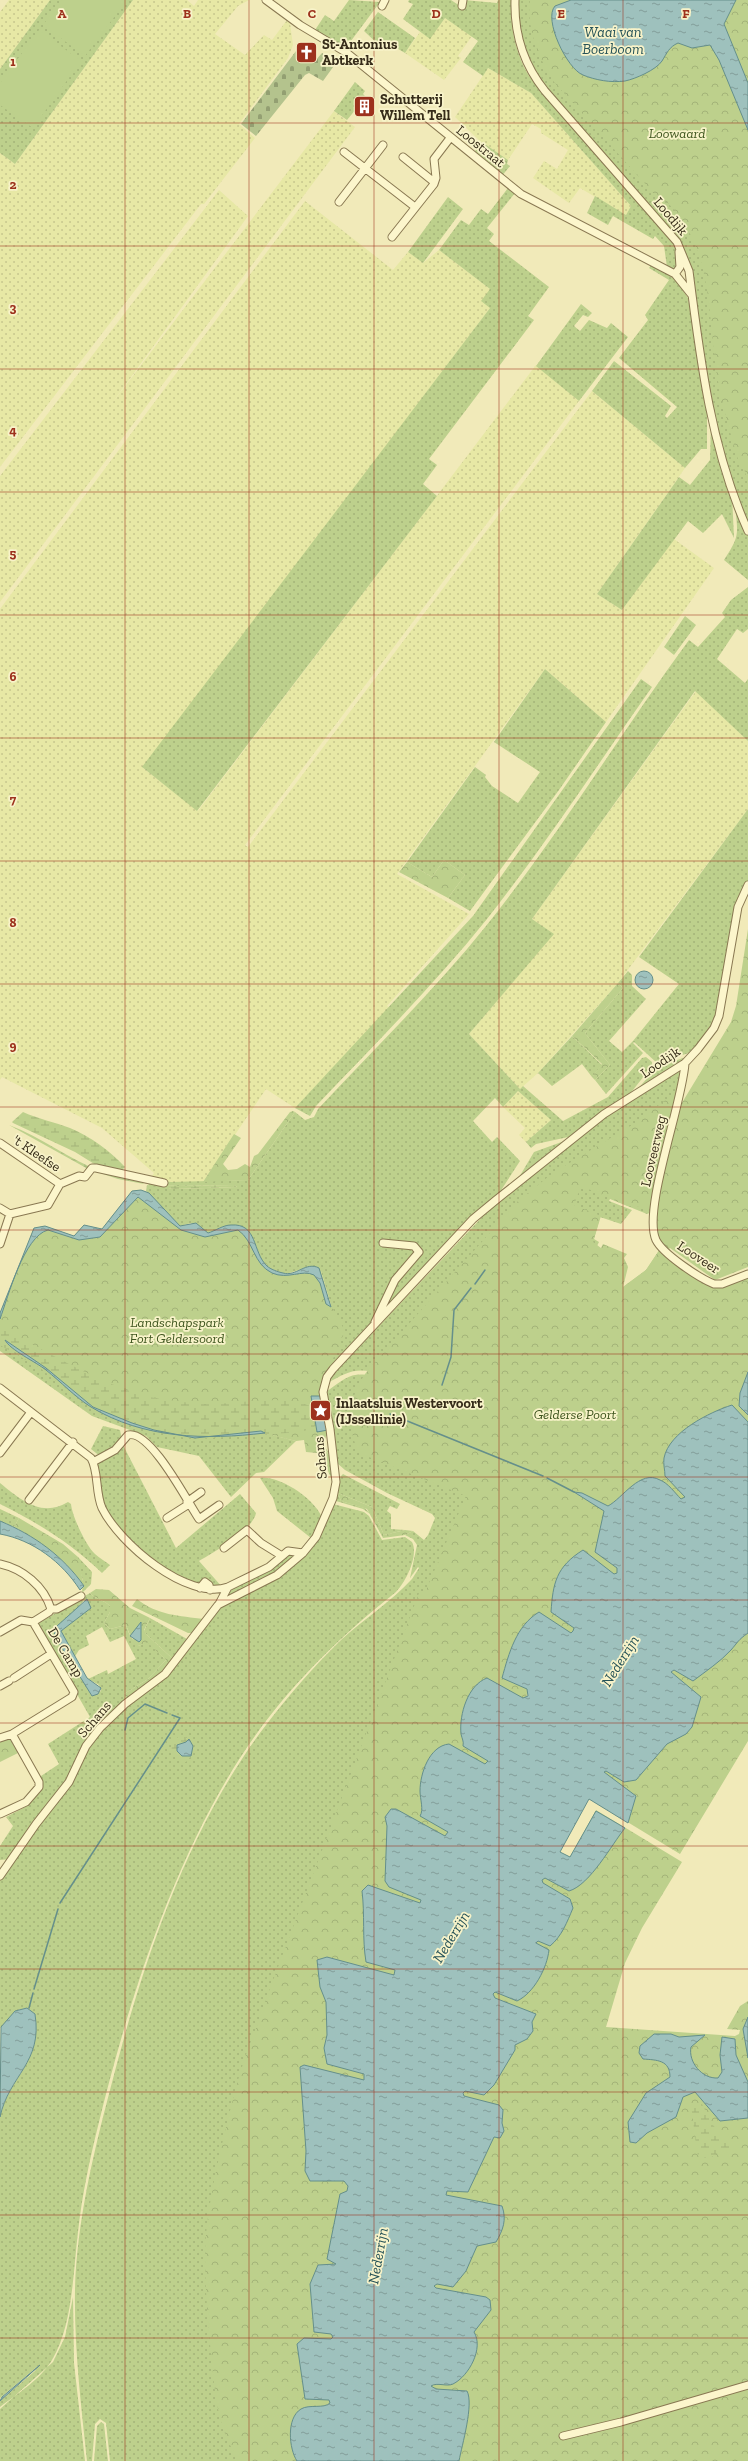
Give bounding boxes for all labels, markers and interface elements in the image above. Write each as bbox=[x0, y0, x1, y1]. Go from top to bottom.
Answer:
text: A bbox=[58, 6, 67, 21]
text: B bbox=[183, 6, 191, 21]
text: C bbox=[308, 6, 316, 21]
text: D bbox=[431, 6, 441, 21]
text: E bbox=[557, 6, 565, 21]
text: F bbox=[682, 6, 690, 21]
water label: Waai van Boerboom bbox=[582, 23, 644, 58]
place label: St-Antonius Abtkerk bbox=[322, 36, 398, 69]
church icon: St-Antonius Abtkerk bbox=[294, 39, 320, 65]
text: 1 bbox=[10, 54, 16, 69]
place label: Schutterij Willem Tell bbox=[380, 91, 451, 124]
building icon: Schutterij Willem Tell bbox=[351, 94, 377, 120]
street label: Loostraat bbox=[453, 122, 509, 172]
park label: Loowaard bbox=[649, 125, 705, 142]
text: 2 bbox=[10, 177, 17, 192]
street label: Loodijk bbox=[650, 194, 692, 239]
text: 3 bbox=[10, 300, 17, 315]
text: 4 bbox=[9, 423, 17, 438]
text: 5 bbox=[10, 546, 17, 561]
text: 6 bbox=[10, 669, 17, 684]
text: 7 bbox=[10, 792, 17, 807]
text: 8 bbox=[9, 915, 17, 930]
text: 9 bbox=[10, 1038, 17, 1053]
street label: Loodijk bbox=[637, 1043, 684, 1082]
street label: Looveerweg bbox=[637, 1114, 670, 1188]
street label: 't Kleefse bbox=[10, 1131, 64, 1176]
street label: Looveer bbox=[674, 1237, 723, 1278]
park label: Landschapspark Fort Geldersoord bbox=[130, 1314, 224, 1347]
place label: Inlaatsluis Westervoort (IJssellinie) bbox=[336, 1395, 483, 1428]
place icon: Inlaatsluis Westervoort (IJssellinie) bbox=[308, 1398, 334, 1424]
park label: Gelderse Poort bbox=[534, 1406, 617, 1423]
street label: Schans bbox=[310, 1436, 331, 1480]
street label: De Camp bbox=[44, 1624, 87, 1681]
water label: Nederrijn bbox=[597, 1632, 643, 1690]
street label: Schans bbox=[74, 1698, 115, 1741]
water label: Nederrijn bbox=[429, 1908, 473, 1966]
water label: Nederrijn bbox=[364, 2226, 392, 2286]

